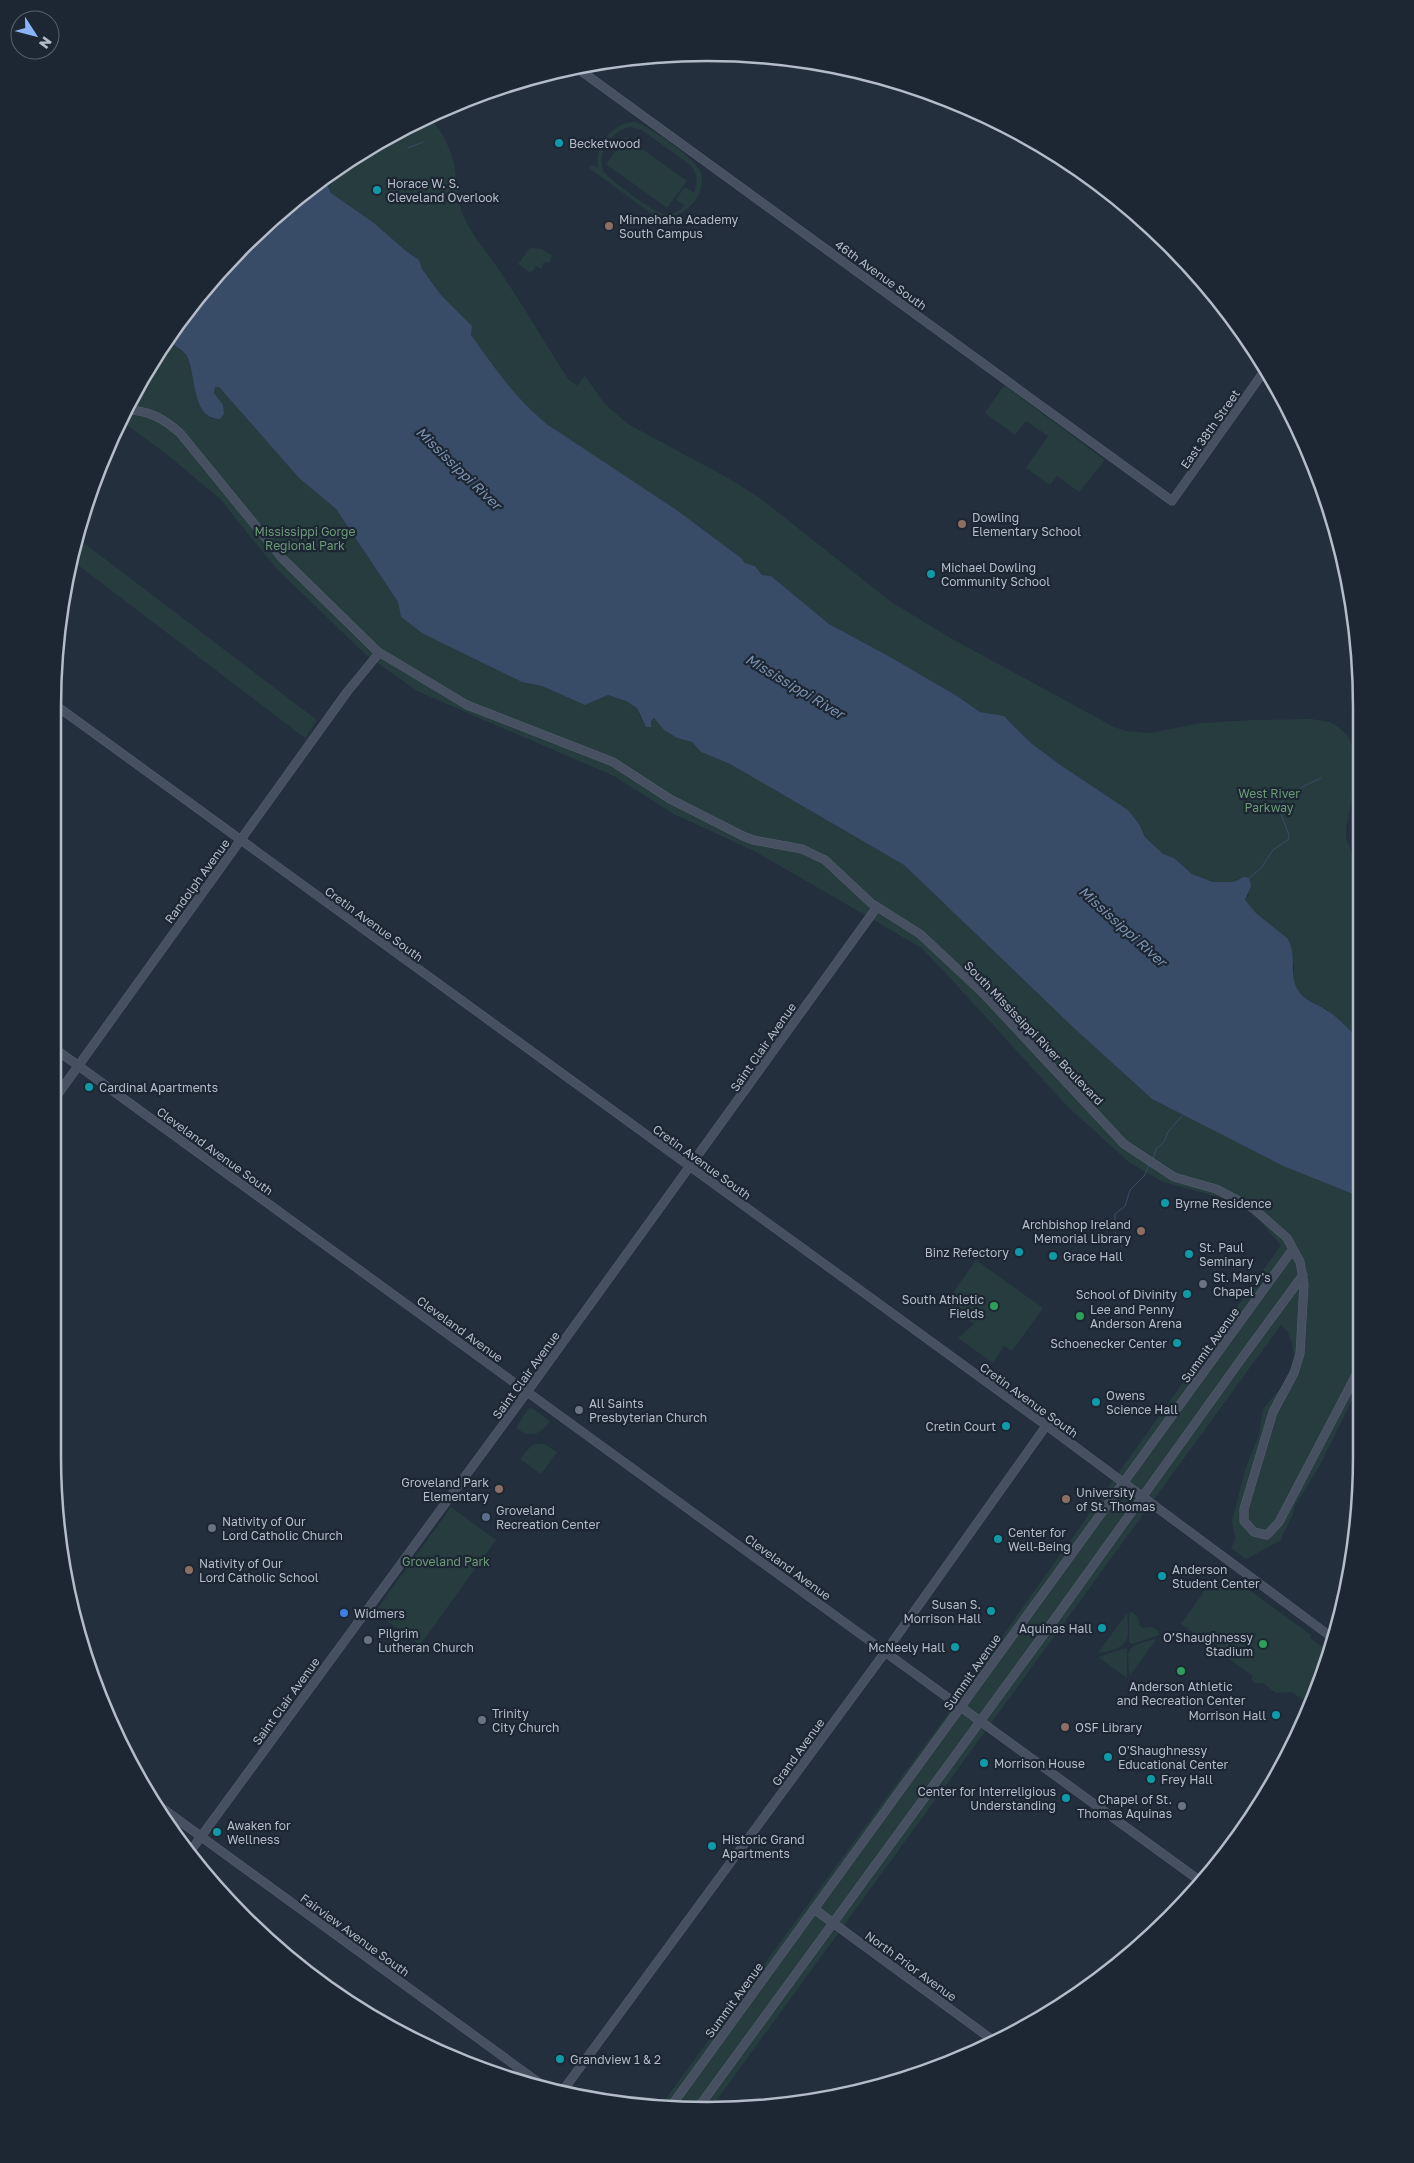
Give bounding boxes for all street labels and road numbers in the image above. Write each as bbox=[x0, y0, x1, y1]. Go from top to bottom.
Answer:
street label: 46th Avenue South bbox=[832, 237, 930, 313]
street label: East 38th Street bbox=[1177, 386, 1243, 471]
street label: Randolph Avenue bbox=[161, 836, 233, 926]
street label: Cretin Avenue South bbox=[322, 883, 426, 965]
street label: South Mississippi River Boulevard bbox=[961, 958, 1107, 1108]
street label: Saint Clair Avenue bbox=[727, 1000, 799, 1094]
street label: Cleveland Avenue South bbox=[154, 1104, 276, 1198]
street label: Cretin Avenue South bbox=[650, 1121, 754, 1203]
street label: Cleveland Avenue bbox=[414, 1293, 506, 1365]
street label: Summit Avenue bbox=[1178, 1304, 1242, 1386]
street label: Saint Clair Avenue bbox=[489, 1328, 563, 1422]
street label: Cretin Avenue South bbox=[977, 1359, 1081, 1441]
street label: Cleveland Avenue bbox=[742, 1531, 834, 1603]
street label: Summit Avenue bbox=[940, 1631, 1004, 1713]
street label: Saint Clair Avenue bbox=[249, 1654, 323, 1748]
street label: Grand Avenue bbox=[768, 1715, 828, 1789]
street label: Fairview Avenue South bbox=[298, 1890, 412, 1980]
street label: North Prior Avenue bbox=[862, 1928, 960, 2004]
street label: Summit Avenue bbox=[702, 1959, 766, 2041]

